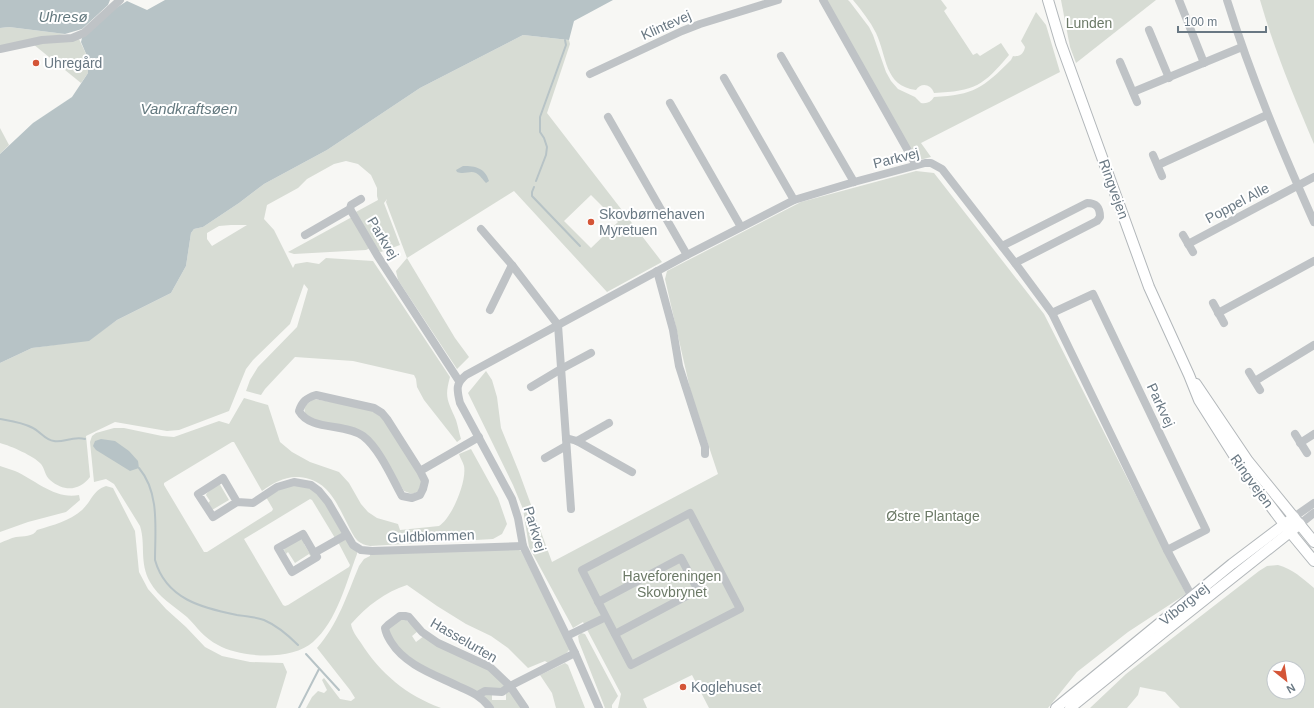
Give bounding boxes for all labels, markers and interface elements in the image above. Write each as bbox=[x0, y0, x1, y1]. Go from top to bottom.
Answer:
street label: Klintevej bbox=[639, 7, 693, 43]
water label: Uhresø bbox=[38, 8, 88, 25]
scale bar bbox=[1178, 8, 1266, 34]
park label: Lunden bbox=[1066, 15, 1112, 31]
text: 100 m bbox=[1184, 15, 1217, 29]
place label: Uhregård bbox=[44, 55, 102, 71]
marker: Uhregård bbox=[31, 58, 41, 68]
water label: Vandkraftsøen bbox=[141, 100, 238, 117]
street label: Parkvej bbox=[871, 145, 921, 171]
street label: Ringvejen bbox=[1096, 157, 1132, 221]
street label: Poppel Alle bbox=[1202, 179, 1272, 227]
place label: Skovbørnehaven Myretuen bbox=[599, 206, 705, 238]
street label: Parkvej bbox=[364, 214, 402, 262]
marker: Skovbørnehaven Myretuen bbox=[586, 217, 596, 227]
street label: Parkvej bbox=[1144, 380, 1178, 430]
street label: Ringvejen bbox=[1227, 451, 1277, 511]
street label: Parkvej bbox=[521, 504, 549, 554]
park label: Østre Plantage bbox=[886, 508, 980, 524]
street label: Guldblommen bbox=[387, 526, 475, 546]
park label: Haveforeningen Skovbrynet bbox=[623, 568, 721, 600]
street label: Viborgvej bbox=[1156, 579, 1212, 629]
street label: Hasselurten bbox=[428, 614, 500, 666]
north arrow bbox=[1266, 660, 1306, 700]
place label: Koglehuset bbox=[691, 679, 761, 695]
text: N bbox=[1285, 681, 1297, 696]
marker: Koglehuset bbox=[678, 682, 688, 692]

